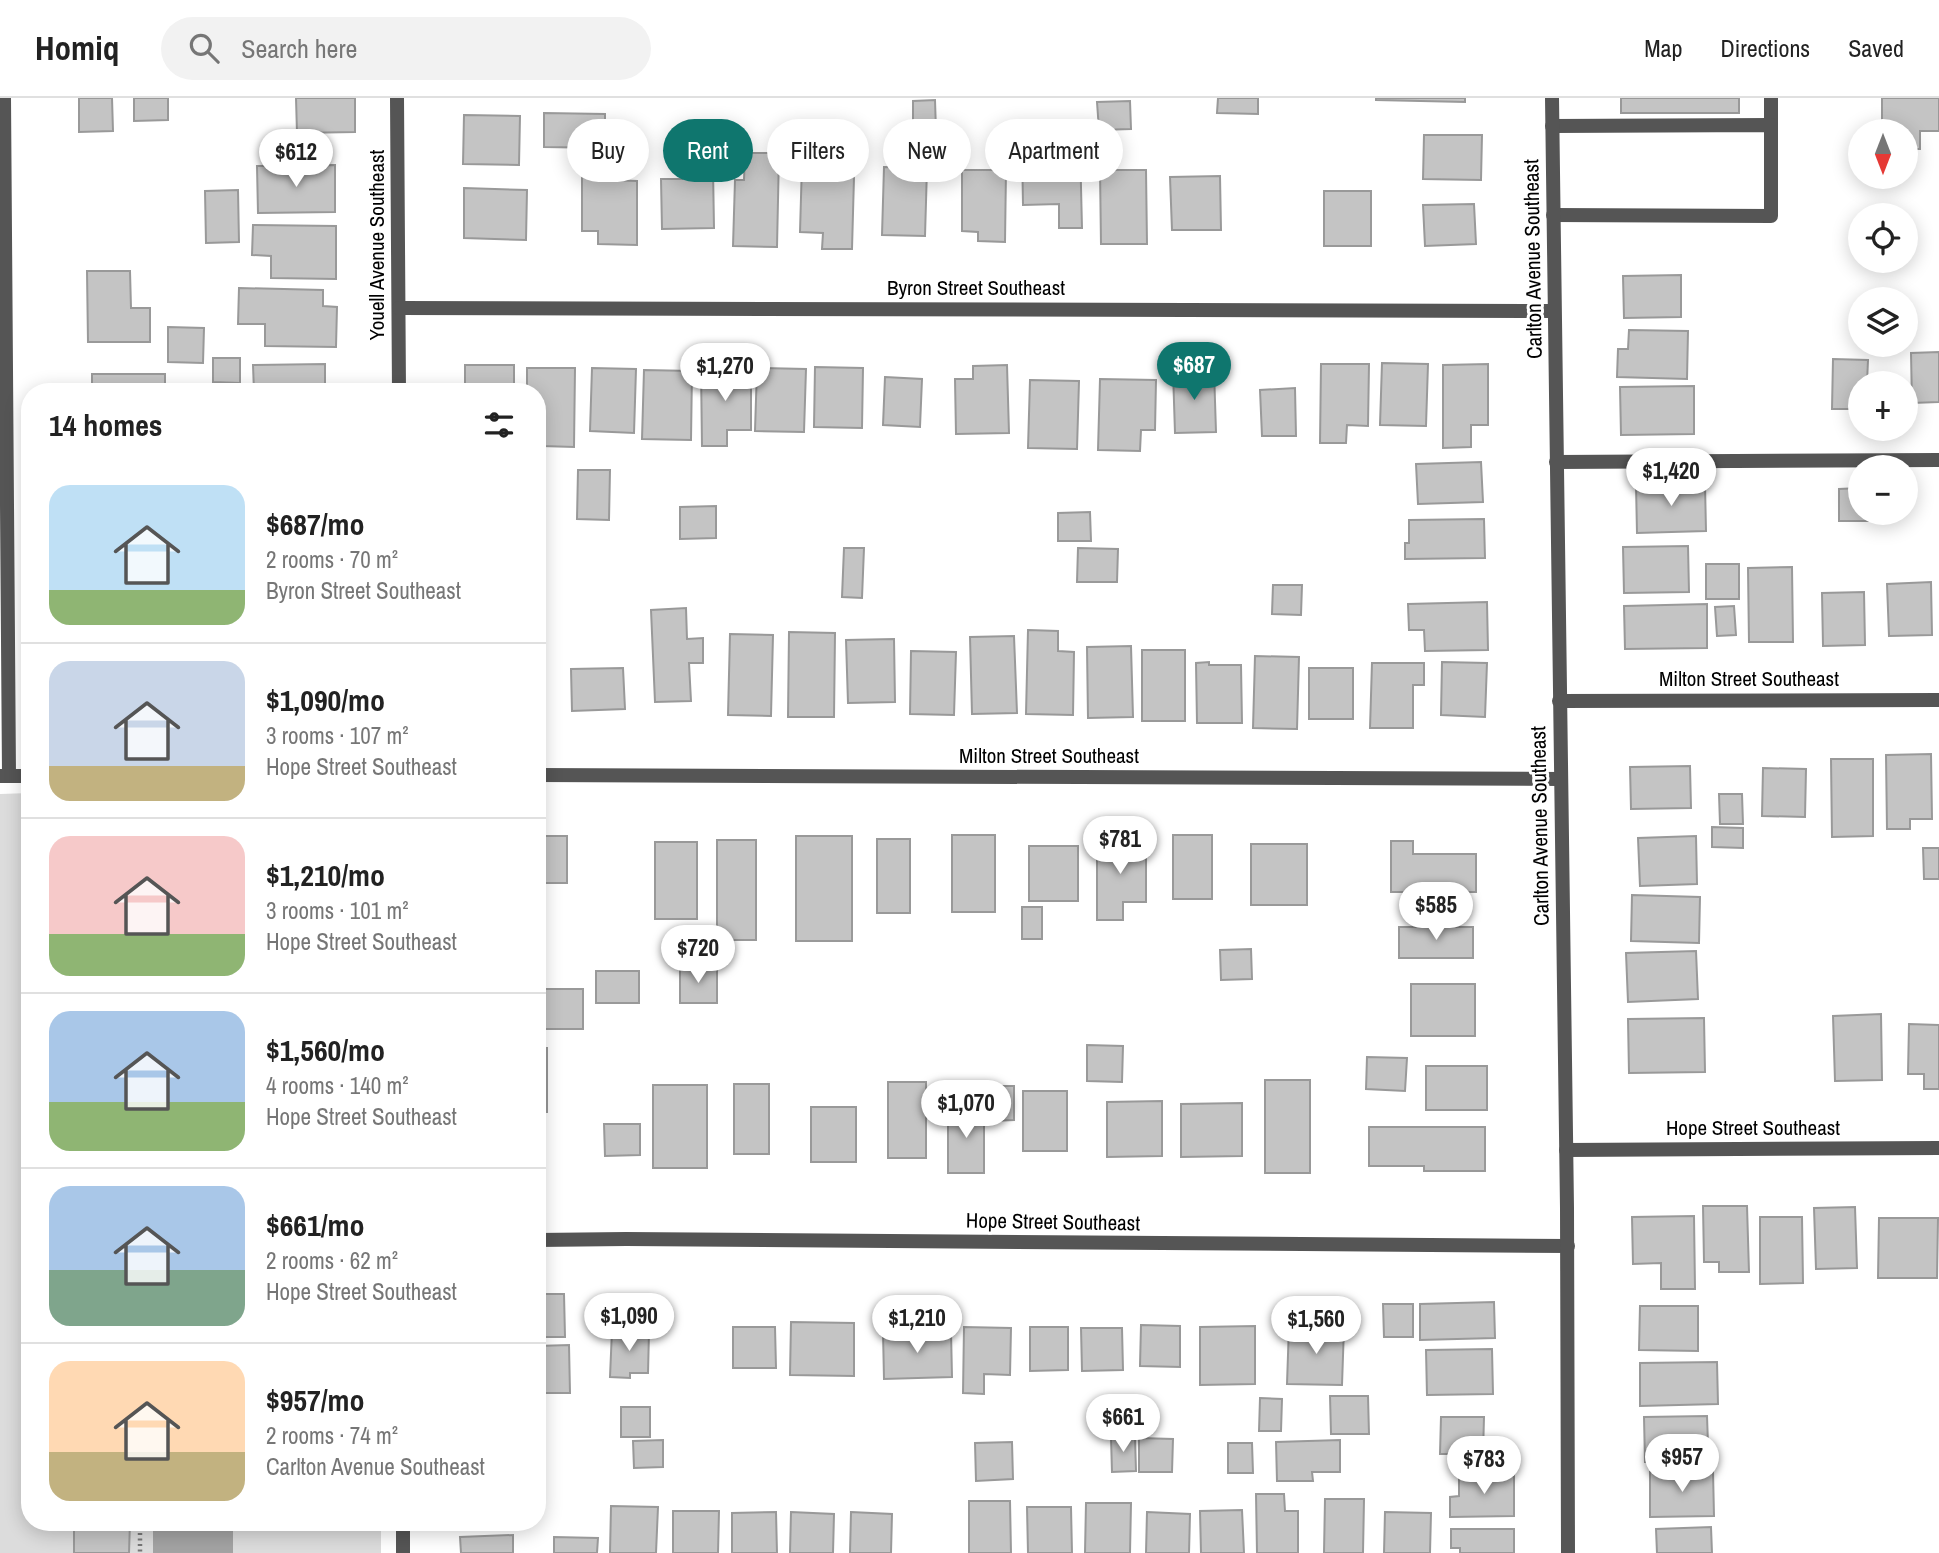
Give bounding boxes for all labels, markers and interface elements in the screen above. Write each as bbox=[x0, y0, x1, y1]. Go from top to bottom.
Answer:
search box bbox=[161, 17, 651, 80]
text: Homiq bbox=[35, 26, 119, 70]
icon: search bbox=[185, 29, 223, 67]
text: Search here bbox=[241, 31, 357, 66]
text: Map bbox=[1644, 32, 1682, 64]
text: Directions bbox=[1720, 32, 1810, 64]
text: Saved bbox=[1848, 32, 1904, 64]
chip: Buy bbox=[567, 119, 649, 182]
chip: Rent bbox=[663, 119, 753, 182]
chip: Filters bbox=[767, 119, 869, 182]
chip: New bbox=[883, 119, 971, 182]
chip: Apartment bbox=[985, 119, 1123, 182]
north arrow bbox=[1848, 119, 1918, 189]
map controls bbox=[1848, 119, 1918, 525]
pin: $612 bbox=[255, 130, 337, 189]
text: $612 bbox=[275, 136, 317, 167]
street label: Youell Avenue Southeast bbox=[362, 149, 391, 340]
street label: Carlton Avenue Southeast bbox=[1516, 159, 1549, 359]
button: locate bbox=[1848, 203, 1918, 273]
street label: Byron Street Southeast bbox=[887, 273, 1065, 302]
button: layers bbox=[1848, 287, 1918, 357]
pin: $687 bbox=[1153, 342, 1235, 402]
pin: $1,270 bbox=[668, 344, 782, 403]
text: $687 bbox=[1173, 349, 1215, 380]
text: $1,270 bbox=[696, 350, 754, 381]
button: + bbox=[1848, 371, 1918, 441]
text: 14 homes bbox=[49, 405, 163, 445]
icon: filters bbox=[480, 406, 518, 444]
pin: $1,420 bbox=[1614, 448, 1728, 508]
text: $1,420 bbox=[1642, 455, 1700, 486]
button: − bbox=[1848, 455, 1918, 525]
text: $687/mo bbox=[266, 504, 364, 544]
icon: home bbox=[105, 513, 189, 597]
text: 2 rooms · 70 m² bbox=[266, 544, 398, 575]
text: Byron Street Southeast bbox=[266, 575, 461, 606]
street label: Milton Street Southeast bbox=[1659, 664, 1839, 693]
text: $1,090/mo bbox=[266, 680, 385, 720]
icon: home bbox=[105, 689, 189, 773]
text: 3 rooms · 107 m² bbox=[266, 720, 409, 751]
street label: Carlton Avenue Southeast bbox=[1523, 726, 1556, 926]
street label: Milton Street Southeast bbox=[959, 741, 1139, 770]
text: Hope Street Southeast bbox=[266, 751, 457, 782]
pin: $781 bbox=[1079, 816, 1161, 876]
text: $781 bbox=[1099, 823, 1141, 854]
text: $1,210/mo bbox=[266, 855, 385, 895]
icon: home bbox=[105, 864, 189, 948]
pin: $585 bbox=[1395, 882, 1477, 942]
text: $585 bbox=[1415, 889, 1457, 920]
text: 3 rooms · 101 m² bbox=[266, 895, 409, 926]
text: Hope Street Southeast bbox=[266, 926, 457, 957]
pin: $720 bbox=[657, 926, 739, 985]
text: $720 bbox=[677, 932, 719, 963]
text: $1,560/mo bbox=[266, 1030, 385, 1070]
icon: home bbox=[105, 1039, 189, 1123]
text: 4 rooms · 140 m² bbox=[266, 1070, 409, 1101]
pin: $1,070 bbox=[909, 1080, 1023, 1140]
text: $1,070 bbox=[937, 1087, 995, 1118]
text: Hope Street Southeast bbox=[266, 1101, 457, 1132]
street label: Hope Street Southeast bbox=[1666, 1113, 1840, 1142]
text: $661/mo bbox=[266, 1205, 364, 1245]
street label: Hope Street Southeast bbox=[966, 1205, 1141, 1238]
icon: home bbox=[105, 1214, 189, 1298]
text: 2 rooms · 62 m² bbox=[266, 1245, 398, 1276]
text: Hope Street Southeast bbox=[266, 1276, 457, 1307]
pin: $1,090 bbox=[572, 1294, 686, 1353]
pin: $1,210 bbox=[860, 1296, 974, 1355]
pin: $1,560 bbox=[1259, 1296, 1373, 1356]
text: $1,090 bbox=[600, 1300, 658, 1331]
text: $1,210 bbox=[888, 1302, 946, 1333]
text: $1,560 bbox=[1287, 1303, 1345, 1334]
text: $957/mo bbox=[266, 1380, 364, 1420]
icon: home bbox=[105, 1389, 189, 1473]
pin: $661 bbox=[1082, 1394, 1164, 1454]
text: $661 bbox=[1102, 1401, 1144, 1432]
text: 2 rooms · 74 m² bbox=[266, 1420, 398, 1451]
pin: $957 bbox=[1641, 1434, 1723, 1494]
pin: $783 bbox=[1443, 1436, 1525, 1496]
text: $957 bbox=[1661, 1441, 1703, 1472]
text: $783 bbox=[1463, 1443, 1505, 1474]
text: Carlton Avenue Southeast bbox=[266, 1451, 485, 1482]

